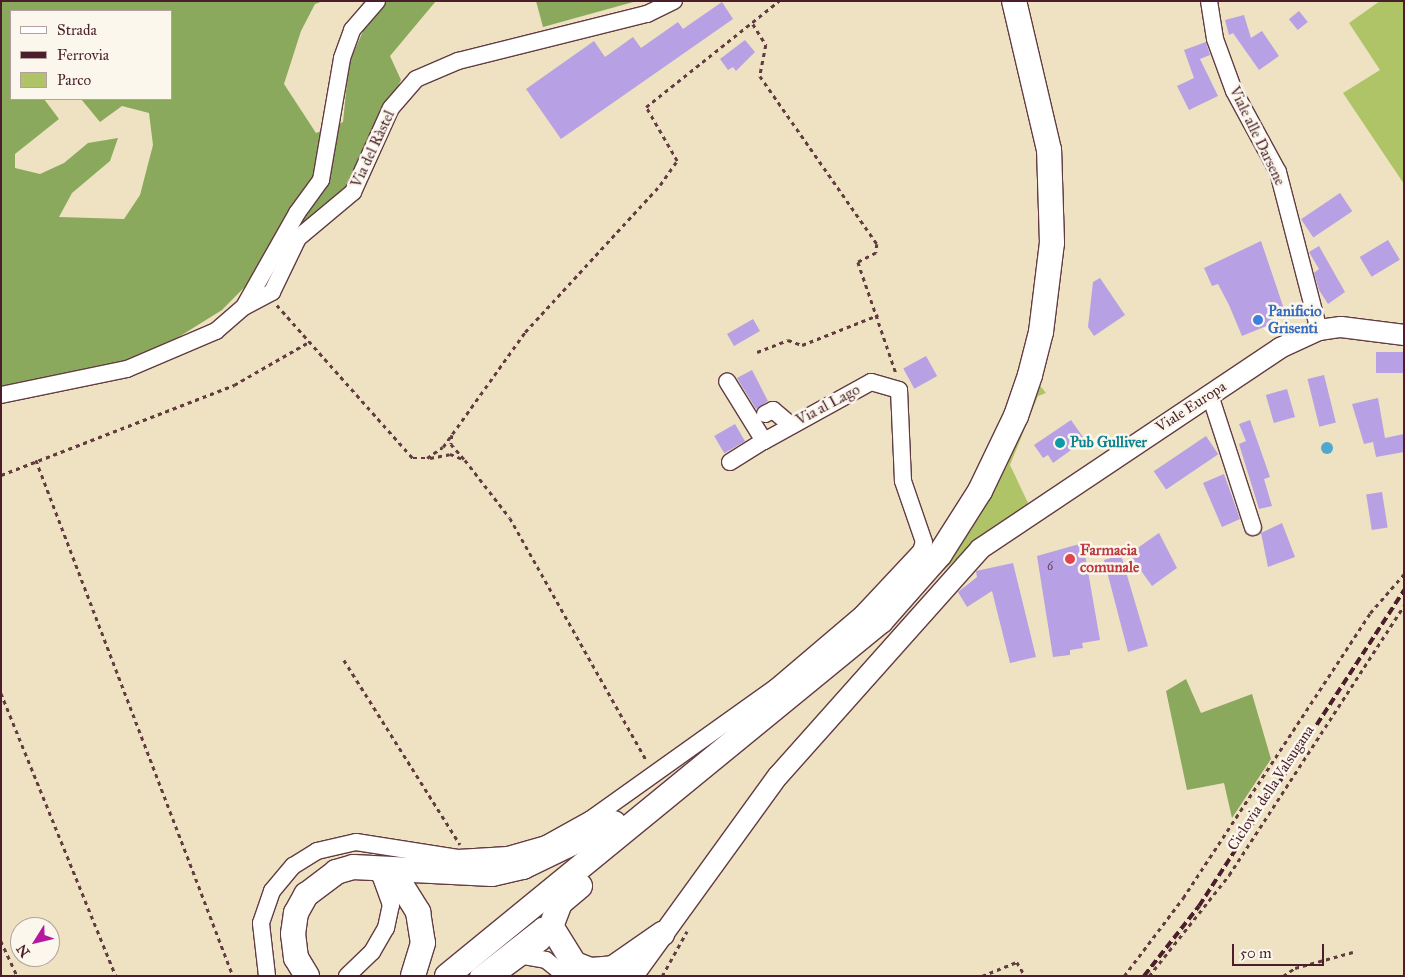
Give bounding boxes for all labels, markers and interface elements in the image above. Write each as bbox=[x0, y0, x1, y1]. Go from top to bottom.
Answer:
legend bbox=[10, 10, 172, 100]
text: Strada bbox=[57, 21, 97, 39]
text: Ferrovia bbox=[57, 46, 109, 64]
text: Parco bbox=[57, 71, 91, 89]
street label: Viale alle Darsene bbox=[1225, 83, 1289, 189]
street label: Via del Ràstel bbox=[347, 108, 399, 190]
place label: Panificio Grisenti bbox=[1268, 302, 1322, 337]
marker: Panificio Grisenti bbox=[1252, 314, 1264, 326]
street label: Viale Europa bbox=[1152, 378, 1230, 436]
street label: Via al Lago bbox=[793, 381, 863, 429]
place label: Pub Gulliver bbox=[1070, 434, 1147, 452]
marker: Pub Gulliver bbox=[1054, 437, 1066, 449]
place label: Farmacia comunale bbox=[1080, 541, 1139, 576]
marker: Farmacia comunale bbox=[1064, 553, 1076, 565]
house number: 6 bbox=[1047, 560, 1053, 574]
street label: Ciclovia della Valsugana bbox=[1224, 722, 1318, 854]
north arrow bbox=[10, 917, 60, 967]
scale bar bbox=[1235, 934, 1328, 966]
text: N bbox=[13, 941, 34, 960]
text: 50 m bbox=[1240, 944, 1272, 962]

